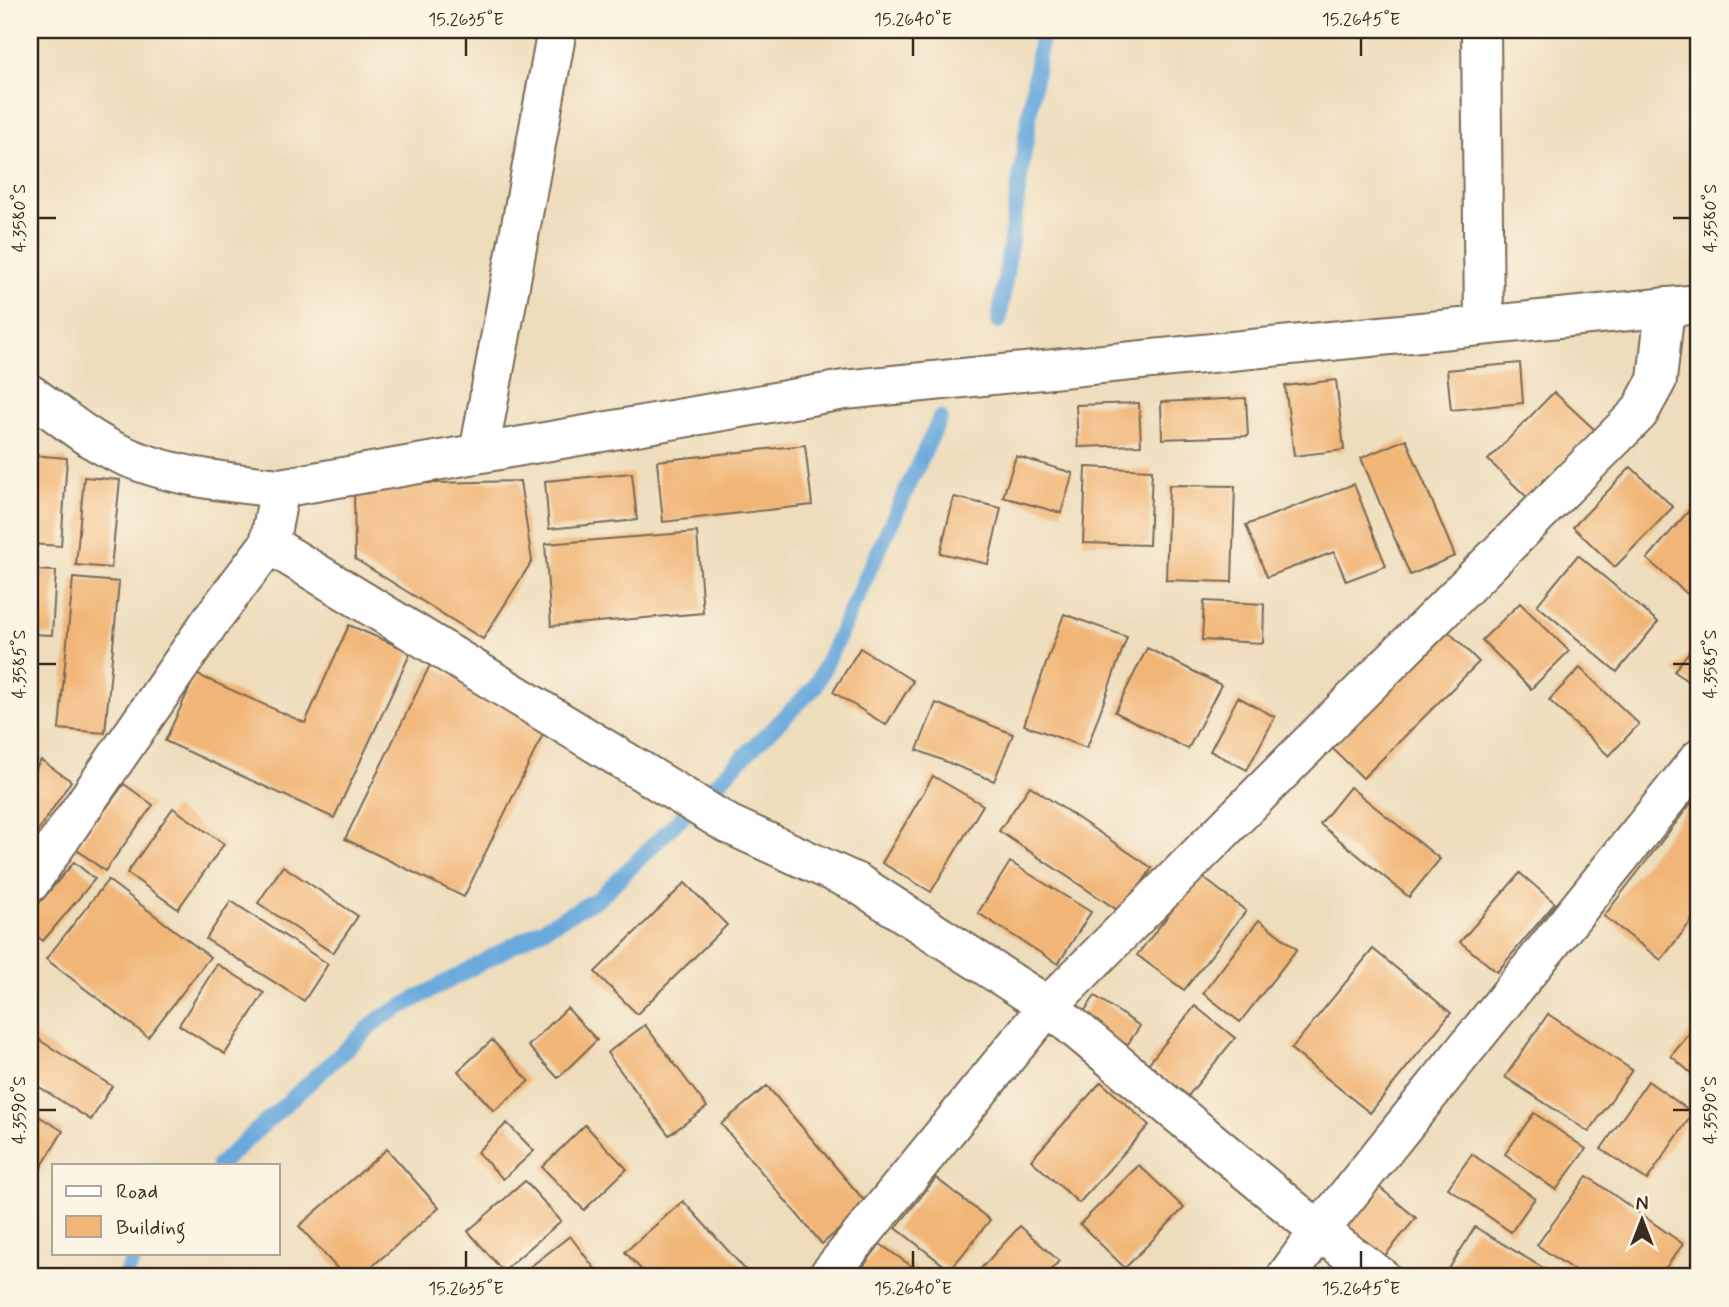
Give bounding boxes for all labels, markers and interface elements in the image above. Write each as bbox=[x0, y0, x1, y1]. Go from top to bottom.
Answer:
text: 15.2635°E bbox=[428, 8, 504, 32]
text: 15.2640°E bbox=[874, 8, 952, 32]
text: 15.2645°E bbox=[1322, 8, 1400, 32]
text: 4.3580°S bbox=[8, 184, 32, 252]
text: 4.3580°S bbox=[1699, 184, 1723, 252]
text: 4.3585°S bbox=[8, 629, 32, 699]
text: 4.3585°S bbox=[1699, 629, 1723, 699]
text: 4.3590°S bbox=[8, 1076, 32, 1144]
text: 4.3590°S bbox=[1699, 1076, 1723, 1144]
legend bbox=[52, 1164, 280, 1254]
text: Road bbox=[116, 1178, 158, 1206]
north arrow bbox=[1606, 1184, 1676, 1254]
text: N bbox=[1636, 1192, 1648, 1217]
text: Building bbox=[116, 1214, 186, 1244]
text: 15.2635°E bbox=[428, 1277, 504, 1301]
text: 15.2640°E bbox=[874, 1277, 952, 1301]
text: 15.2645°E bbox=[1322, 1277, 1400, 1301]

